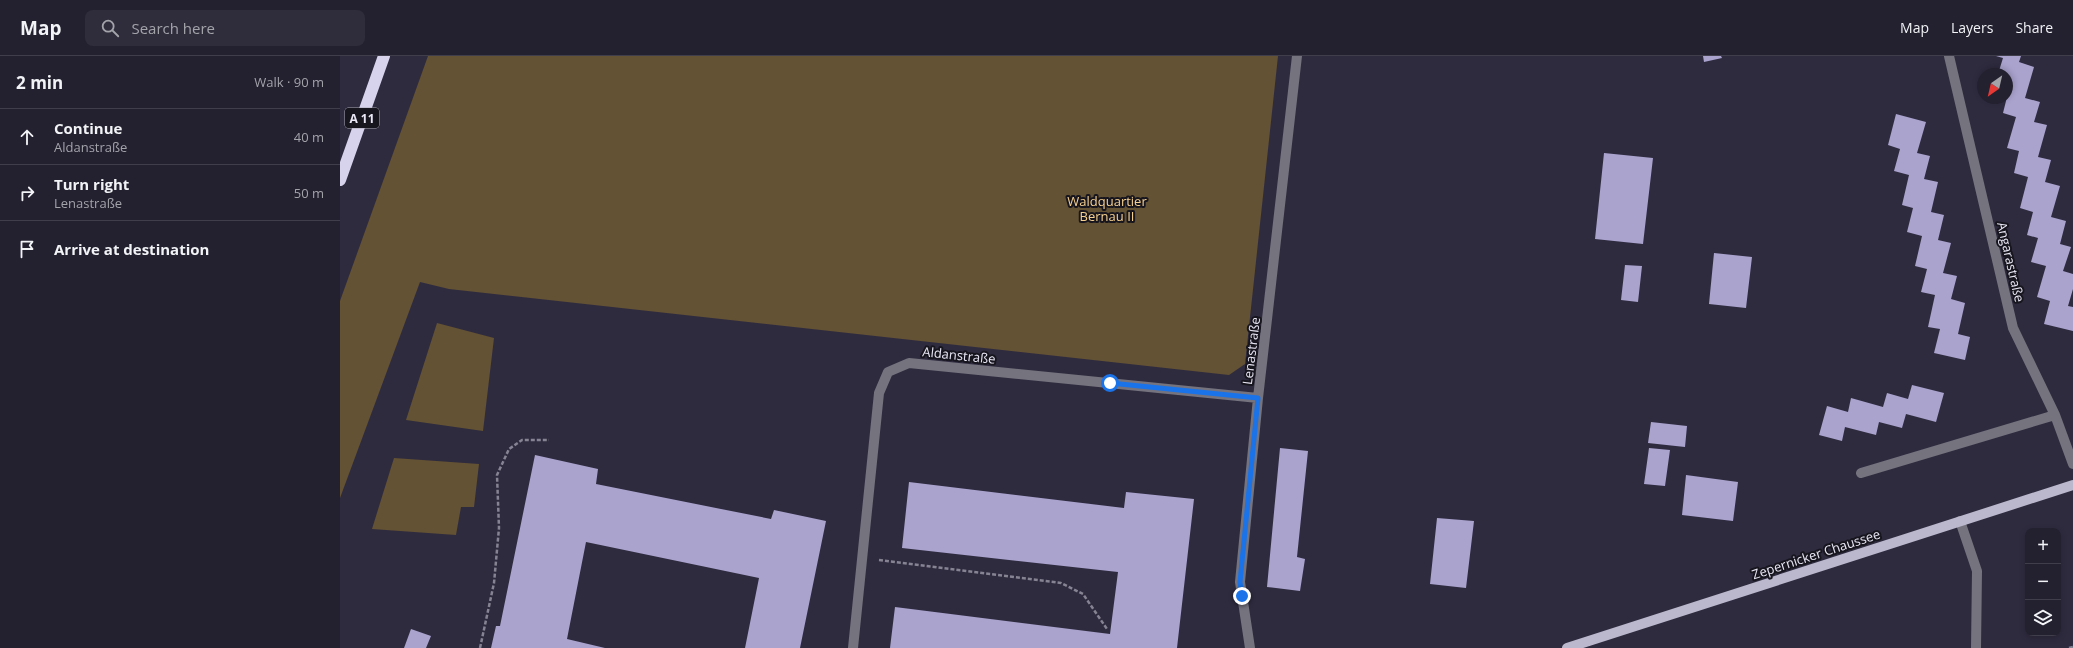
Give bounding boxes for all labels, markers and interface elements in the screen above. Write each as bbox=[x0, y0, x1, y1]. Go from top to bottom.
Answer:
search box bbox=[85, 10, 365, 46]
text: Map bbox=[20, 15, 61, 41]
icon: search bbox=[99, 17, 121, 39]
text: Search here bbox=[131, 18, 215, 38]
text: Map bbox=[1900, 18, 1929, 37]
text: Layers bbox=[1951, 18, 1993, 37]
text: Share bbox=[2015, 18, 2053, 37]
north arrow bbox=[1977, 68, 2013, 104]
text: 2 min bbox=[16, 71, 63, 94]
text: Walk · 90 m bbox=[254, 73, 324, 91]
road number: A 11 bbox=[345, 108, 379, 128]
text: Continue bbox=[54, 118, 122, 138]
icon: ahead bbox=[16, 126, 38, 148]
text: 40 m bbox=[294, 128, 324, 146]
text: Aldanstraße bbox=[54, 138, 127, 156]
text: Turn right bbox=[54, 174, 129, 194]
icon: right bbox=[16, 182, 38, 204]
text: 50 m bbox=[294, 184, 324, 202]
park label: Waldquartier Bernau II bbox=[1067, 192, 1147, 225]
text: Lenastraße bbox=[54, 194, 122, 212]
street label: Angarastraße bbox=[1993, 220, 2029, 304]
icon: arrive bbox=[16, 238, 38, 260]
text: Arrive at destination bbox=[54, 239, 209, 259]
street label: Lenastraße bbox=[1238, 316, 1264, 386]
street label: Aldanstraße bbox=[922, 342, 996, 368]
route start bbox=[1101, 374, 1119, 392]
street label: Zepernicker Chaussee bbox=[1750, 525, 1882, 583]
map controls bbox=[2025, 528, 2061, 636]
button: + bbox=[2025, 528, 2061, 564]
button: − bbox=[2025, 564, 2061, 600]
route end bbox=[1233, 587, 1251, 605]
button: layers bbox=[2025, 600, 2061, 636]

